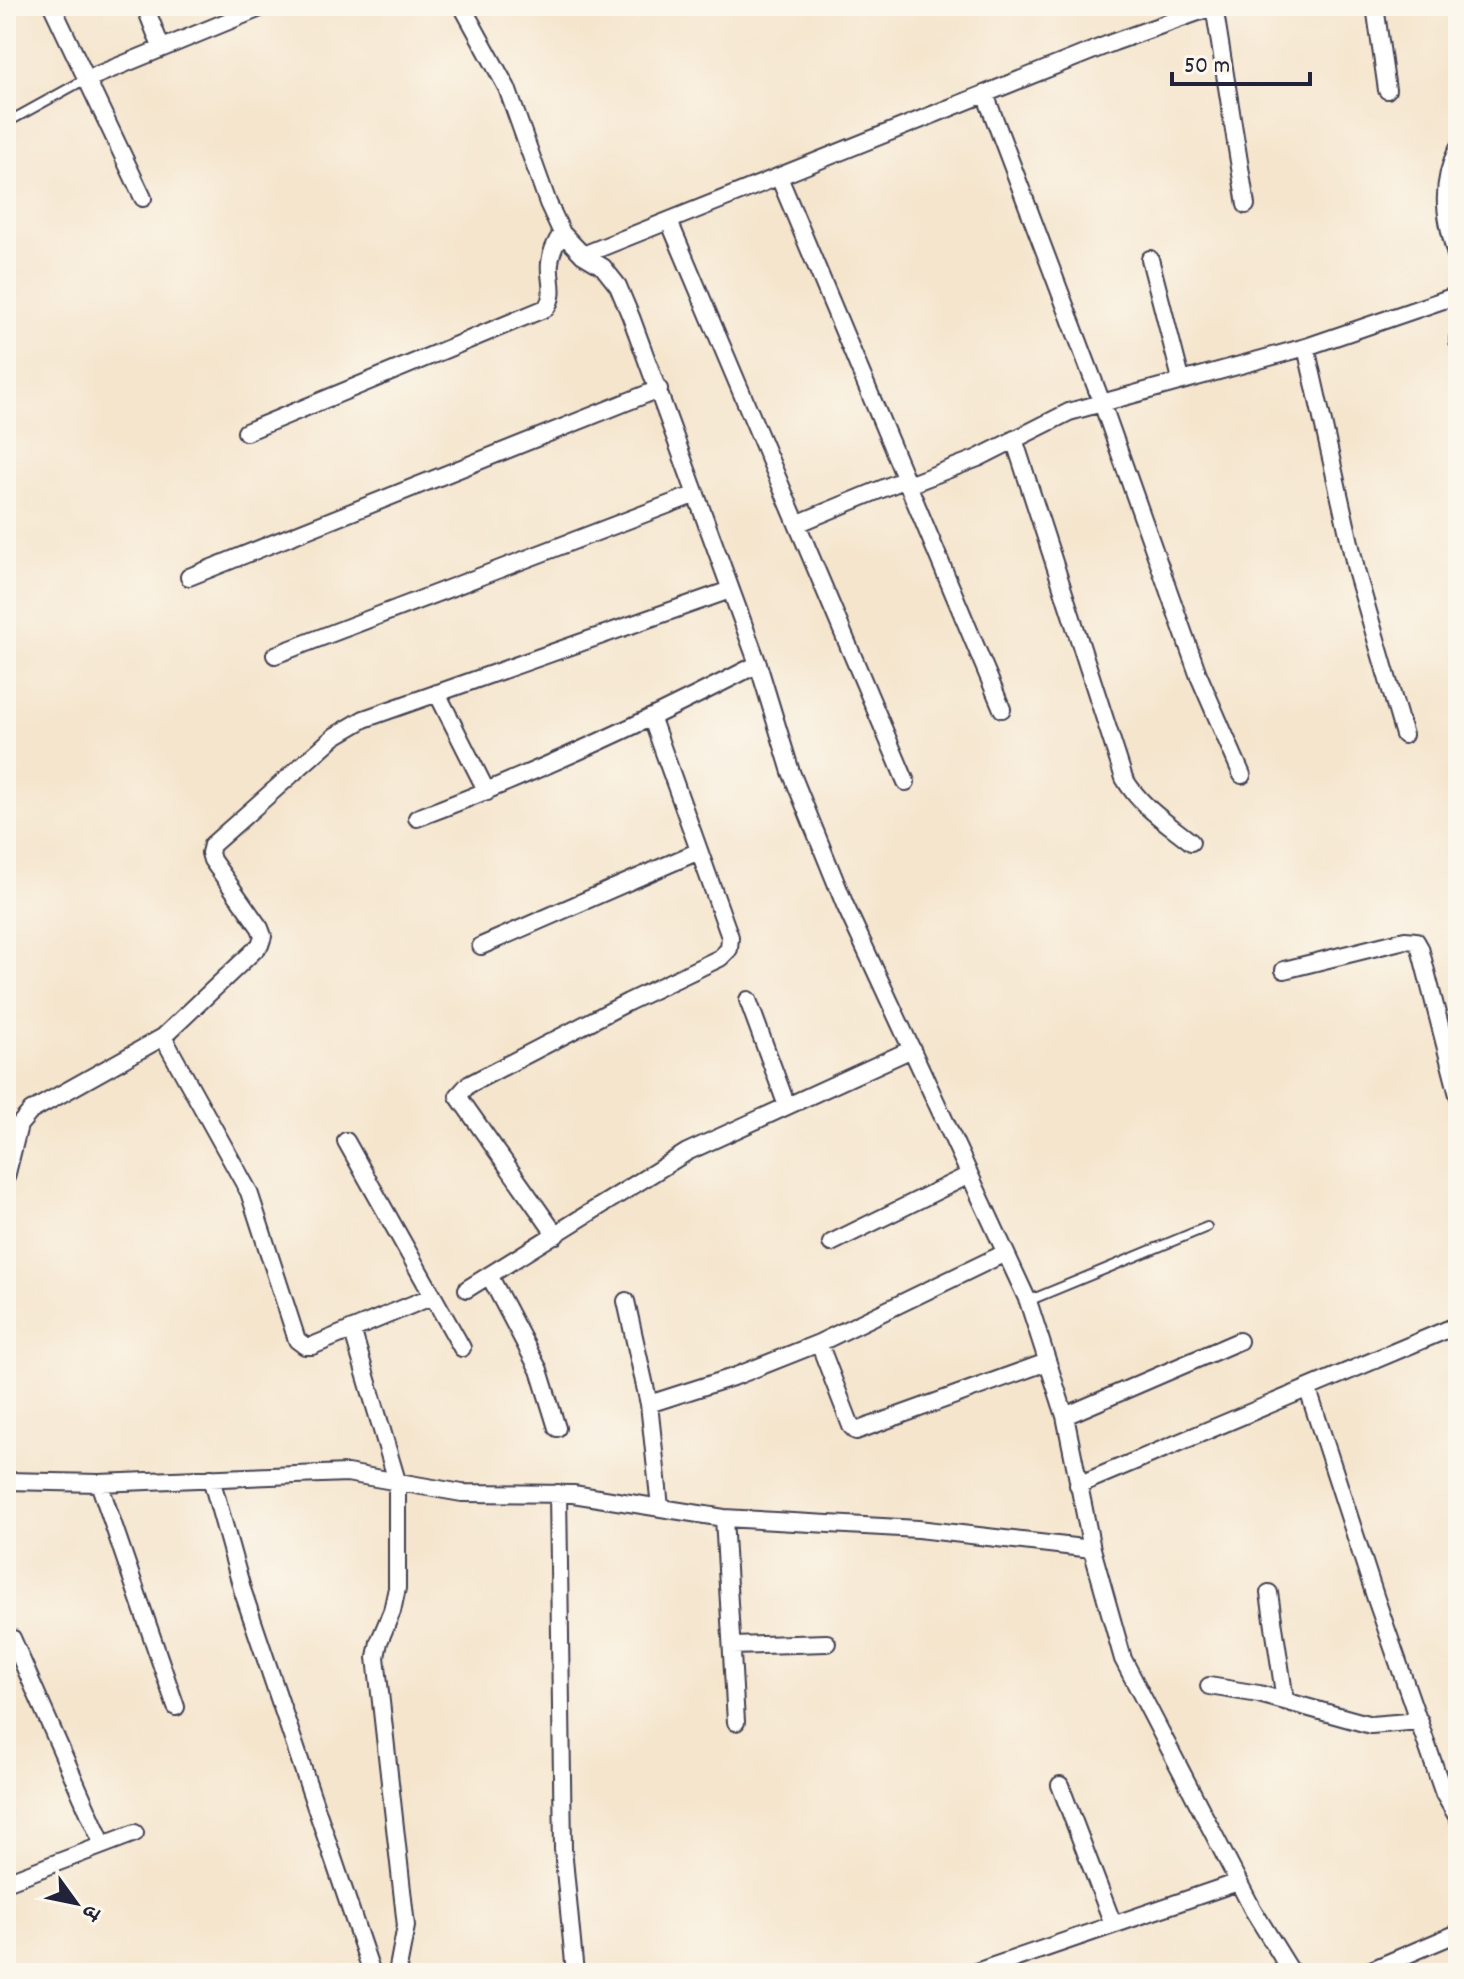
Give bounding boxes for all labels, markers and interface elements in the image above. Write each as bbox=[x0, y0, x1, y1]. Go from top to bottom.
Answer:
scale bar bbox=[1172, 36, 1310, 86]
text: 50 m bbox=[1184, 50, 1230, 84]
north arrow bbox=[36, 1863, 116, 1943]
text: उ bbox=[73, 1897, 107, 1927]

